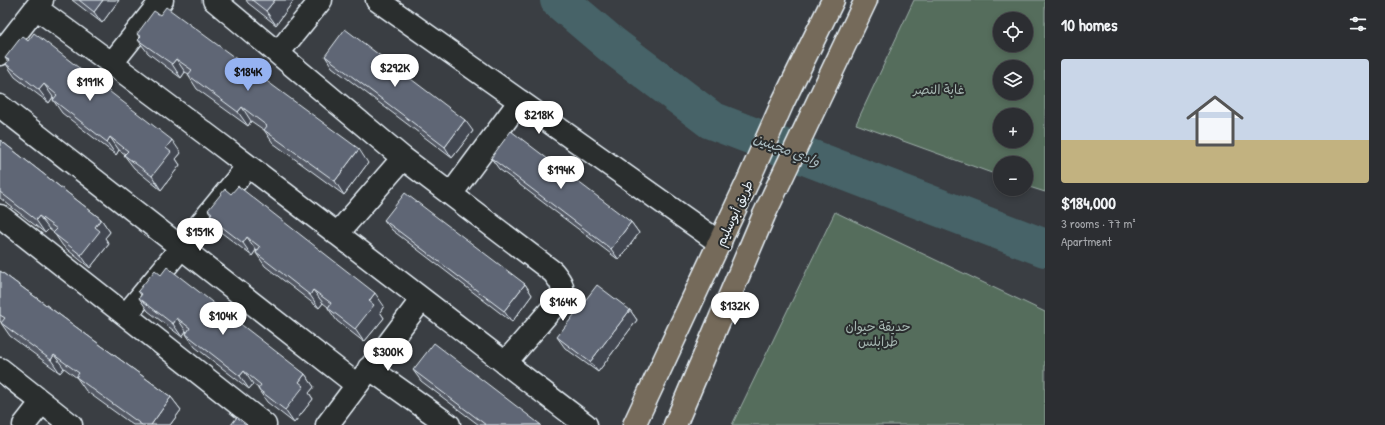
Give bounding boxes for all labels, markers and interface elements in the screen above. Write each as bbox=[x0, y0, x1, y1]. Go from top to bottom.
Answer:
map controls bbox=[993, 12, 1033, 196]
button: locate bbox=[993, 12, 1033, 52]
text: 10 homes bbox=[1061, 13, 1118, 36]
icon: filters bbox=[1347, 13, 1369, 35]
pin: $292K bbox=[367, 54, 423, 88]
pin: $184K bbox=[220, 58, 276, 92]
text: $292K bbox=[380, 58, 410, 76]
button: layers bbox=[993, 60, 1033, 100]
text: $184K bbox=[234, 62, 262, 80]
pin: $191K bbox=[62, 68, 118, 102]
text: $191K bbox=[76, 72, 104, 90]
park label: غابة النصر bbox=[912, 80, 965, 98]
icon: home bbox=[1179, 85, 1251, 157]
pin: $218K bbox=[511, 101, 567, 135]
text: $218K bbox=[524, 105, 554, 123]
button: + bbox=[993, 108, 1033, 148]
water label: وادي مجينين bbox=[750, 128, 823, 172]
pin: $194K bbox=[533, 156, 589, 190]
button: − bbox=[993, 156, 1033, 196]
text: $194K bbox=[547, 160, 575, 178]
street label: طريق أبوسليم bbox=[711, 177, 759, 250]
text: $184,000 bbox=[1061, 191, 1116, 214]
text: 3 rooms · 77 m² bbox=[1061, 214, 1135, 232]
pin: $151K bbox=[172, 218, 228, 252]
text: $151K bbox=[186, 222, 214, 240]
text: Apartment bbox=[1061, 232, 1112, 250]
pin: $164K bbox=[535, 288, 591, 322]
text: $164K bbox=[549, 292, 577, 310]
pin: $132K bbox=[707, 292, 763, 326]
text: $132K bbox=[720, 296, 750, 314]
pin: $104K bbox=[195, 302, 251, 336]
text: $104K bbox=[209, 306, 237, 324]
park label: حديقة حيوان طرابلس bbox=[845, 317, 911, 350]
pin: $300K bbox=[360, 338, 416, 372]
text: $300K bbox=[373, 342, 403, 360]

